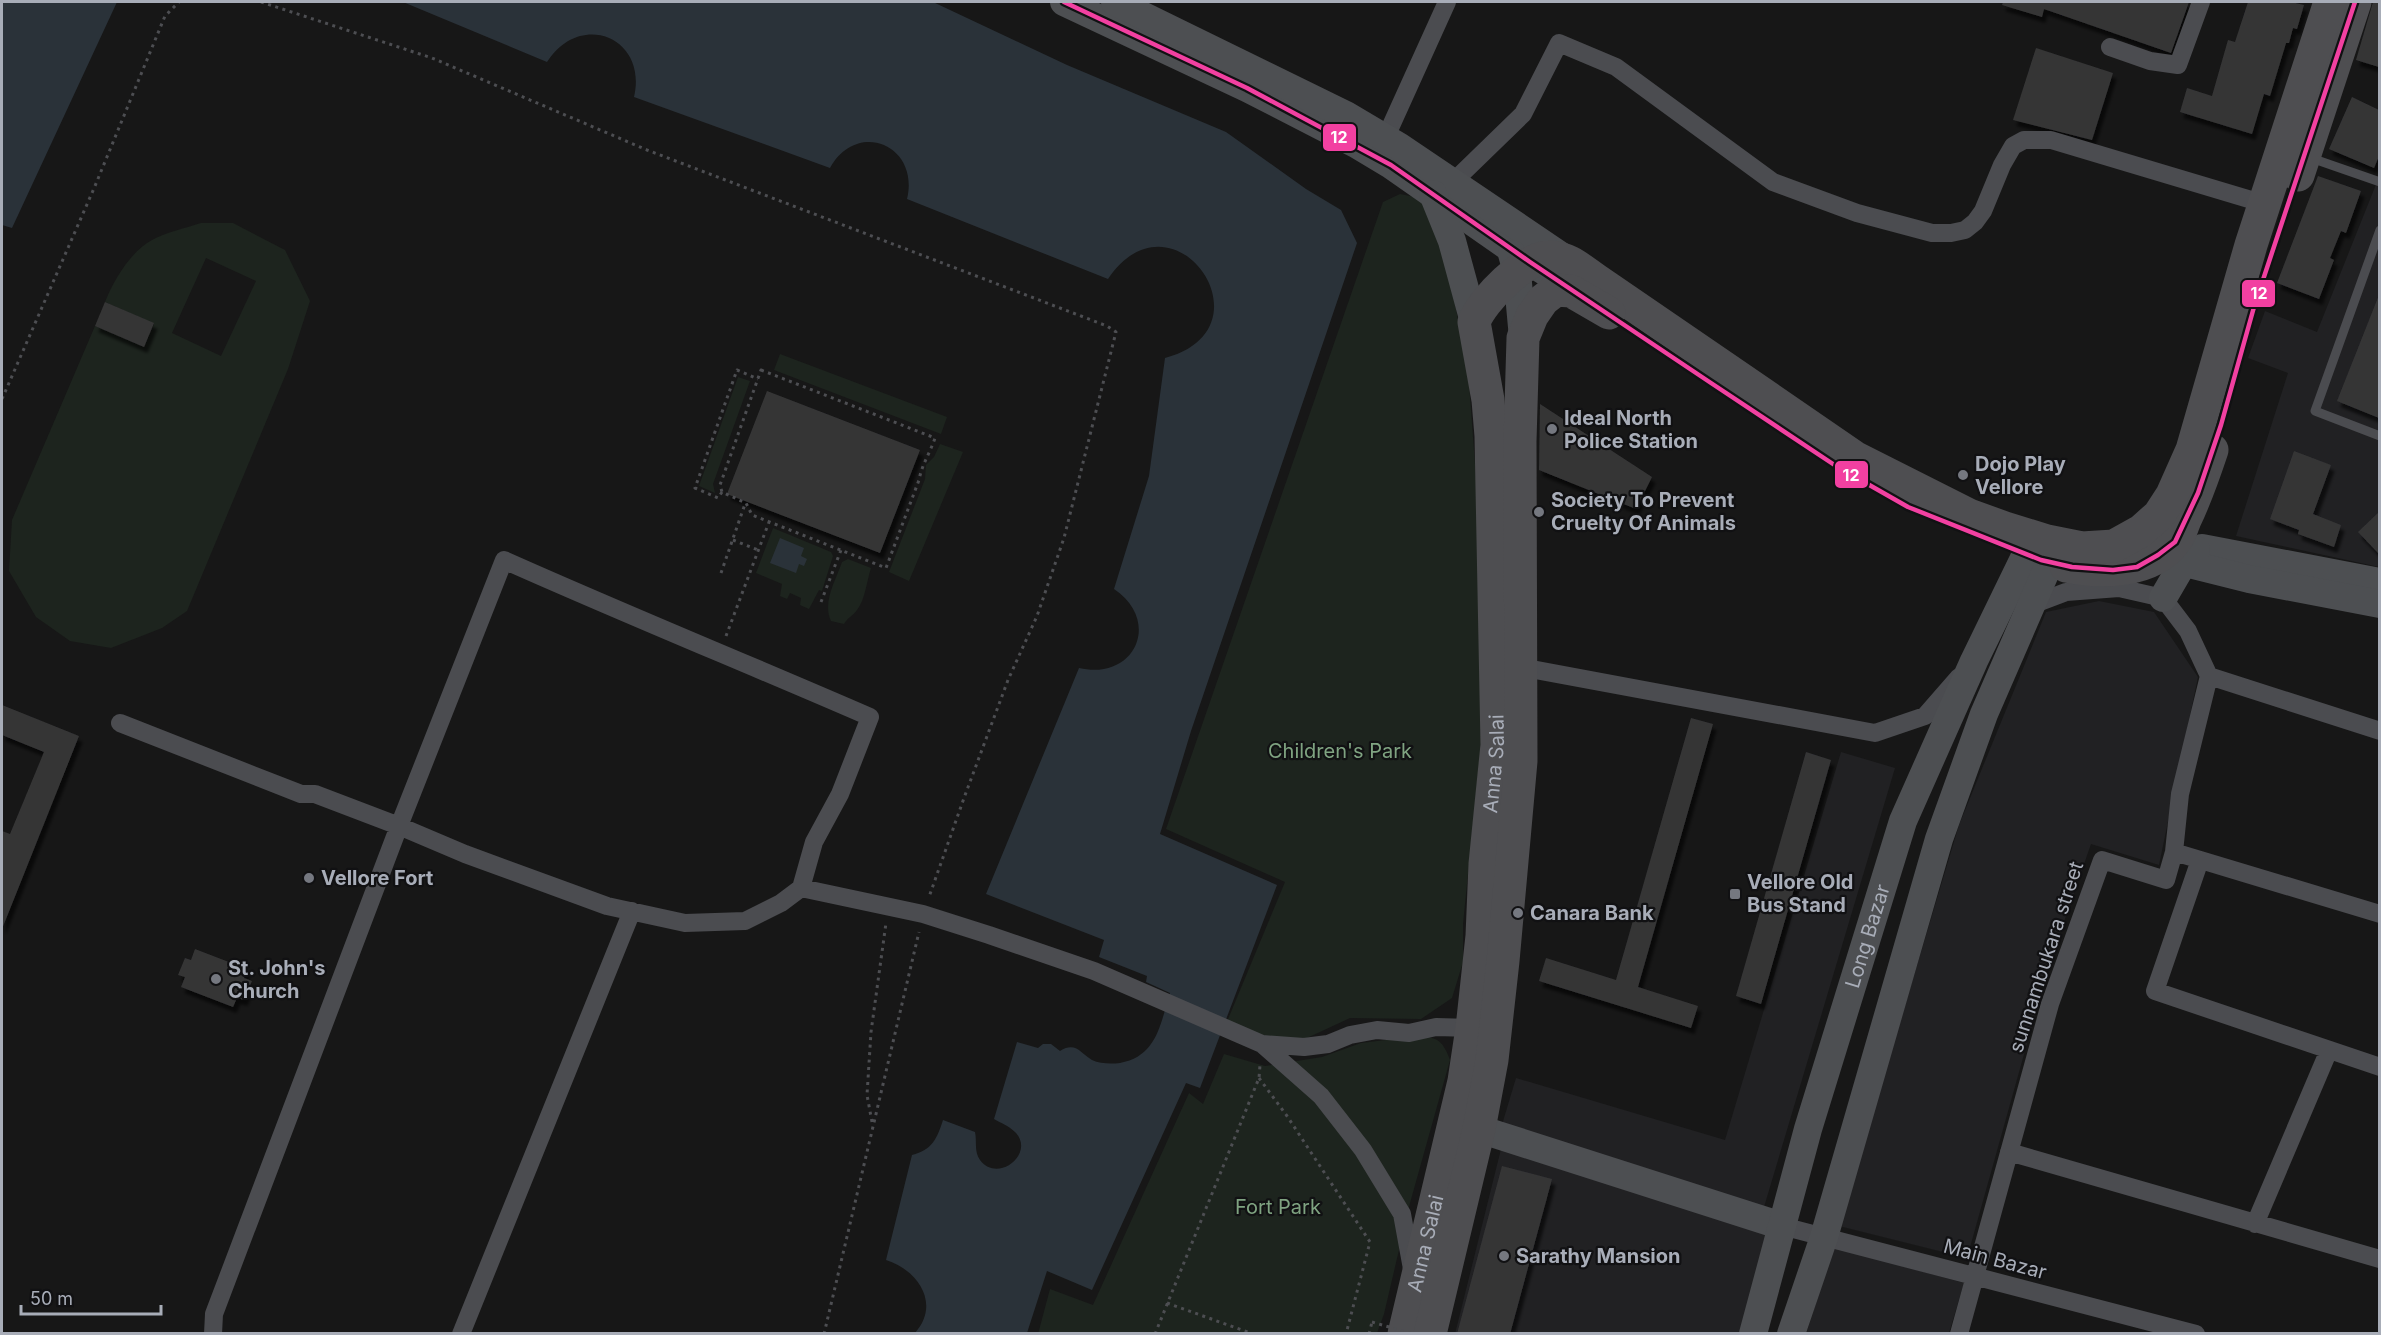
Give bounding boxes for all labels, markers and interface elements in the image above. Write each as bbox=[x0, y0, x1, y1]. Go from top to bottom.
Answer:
line badge: 12 bbox=[1322, 123, 1357, 152]
text: 12 bbox=[1331, 127, 1347, 147]
line badge: 12 bbox=[2241, 279, 2276, 308]
text: 12 bbox=[2251, 283, 2267, 303]
place label: Ideal North Police Station bbox=[1564, 406, 1698, 453]
marker: Ideal North Police Station bbox=[1545, 422, 1559, 436]
place label: Dojo Play Vellore bbox=[1975, 452, 2066, 499]
line badge: 12 bbox=[1834, 460, 1869, 489]
text: 12 bbox=[1843, 465, 1859, 485]
marker: Dojo Play Vellore bbox=[1956, 468, 1970, 482]
place label: Society To Prevent Cruelty Of Animals bbox=[1551, 488, 1736, 535]
marker: Society To Prevent Cruelty Of Animals bbox=[1532, 505, 1546, 519]
street label: Anna Salai bbox=[1478, 714, 1509, 814]
park label: Children's Park bbox=[1268, 739, 1412, 763]
street label: sunnambukara street bbox=[2004, 858, 2088, 1056]
place label: Vellore Fort bbox=[321, 866, 433, 890]
place label: Vellore Old Bus Stand bbox=[1747, 870, 1853, 917]
marker: Vellore Fort bbox=[302, 871, 316, 885]
street label: Long Bazar bbox=[1840, 881, 1895, 991]
marker: Vellore Old Bus Stand bbox=[1728, 887, 1742, 901]
place label: Canara Bank bbox=[1530, 901, 1654, 925]
marker: Canara Bank bbox=[1511, 906, 1525, 920]
place label: St. John's Church bbox=[228, 956, 325, 1003]
marker: St. John's Church bbox=[209, 972, 223, 986]
street label: Anna Salai bbox=[1402, 1192, 1449, 1295]
park label: Fort Park bbox=[1235, 1195, 1321, 1219]
street label: Main Bazar bbox=[1941, 1234, 2050, 1284]
place label: Sarathy Mansion bbox=[1516, 1244, 1680, 1268]
marker: Sarathy Mansion bbox=[1497, 1249, 1511, 1263]
scale bar bbox=[21, 1278, 160, 1316]
text: 50 m bbox=[30, 1288, 73, 1309]

